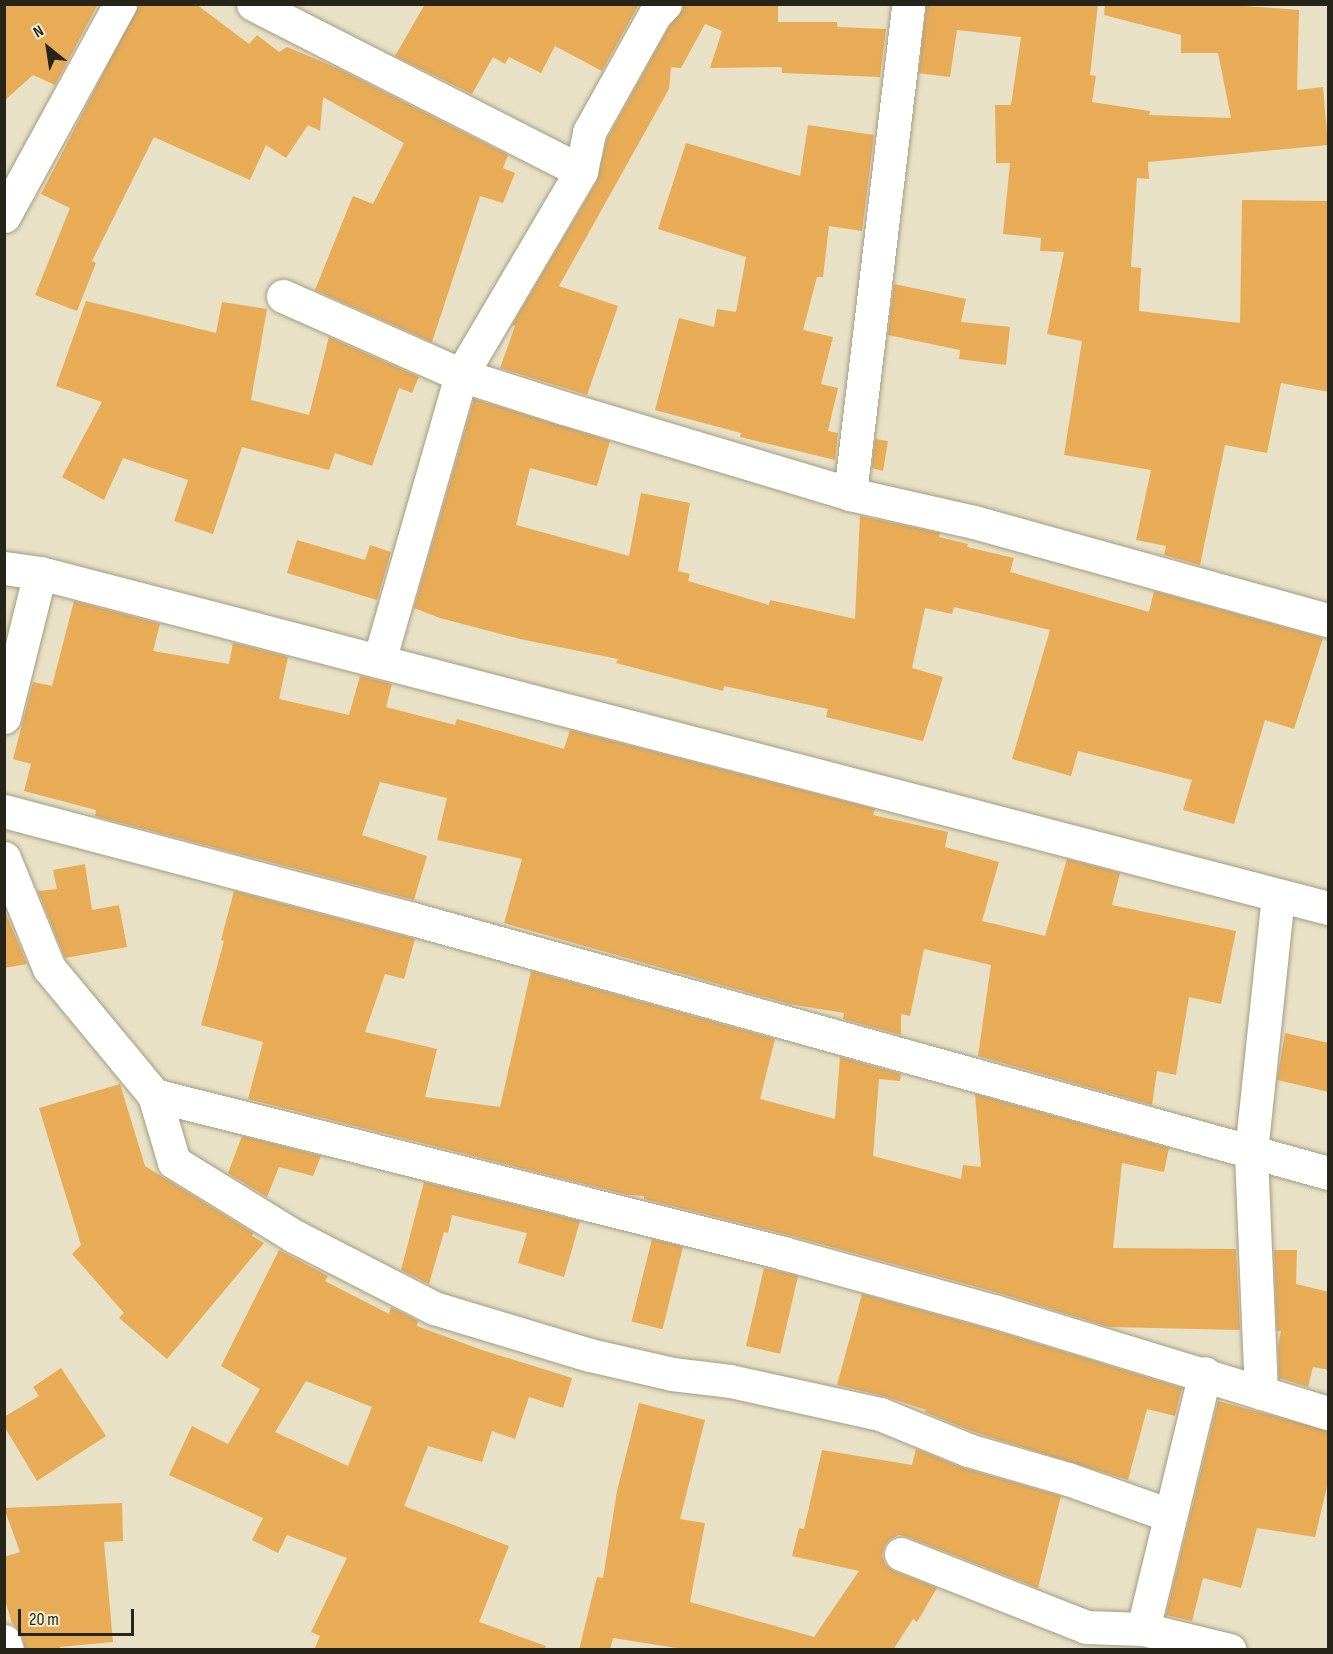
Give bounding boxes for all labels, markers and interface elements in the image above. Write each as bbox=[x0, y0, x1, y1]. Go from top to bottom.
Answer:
north arrow bbox=[18, 18, 78, 78]
text: N bbox=[30, 22, 47, 42]
scale bar bbox=[21, 1597, 136, 1635]
text: 20 m bbox=[29, 1609, 59, 1630]

